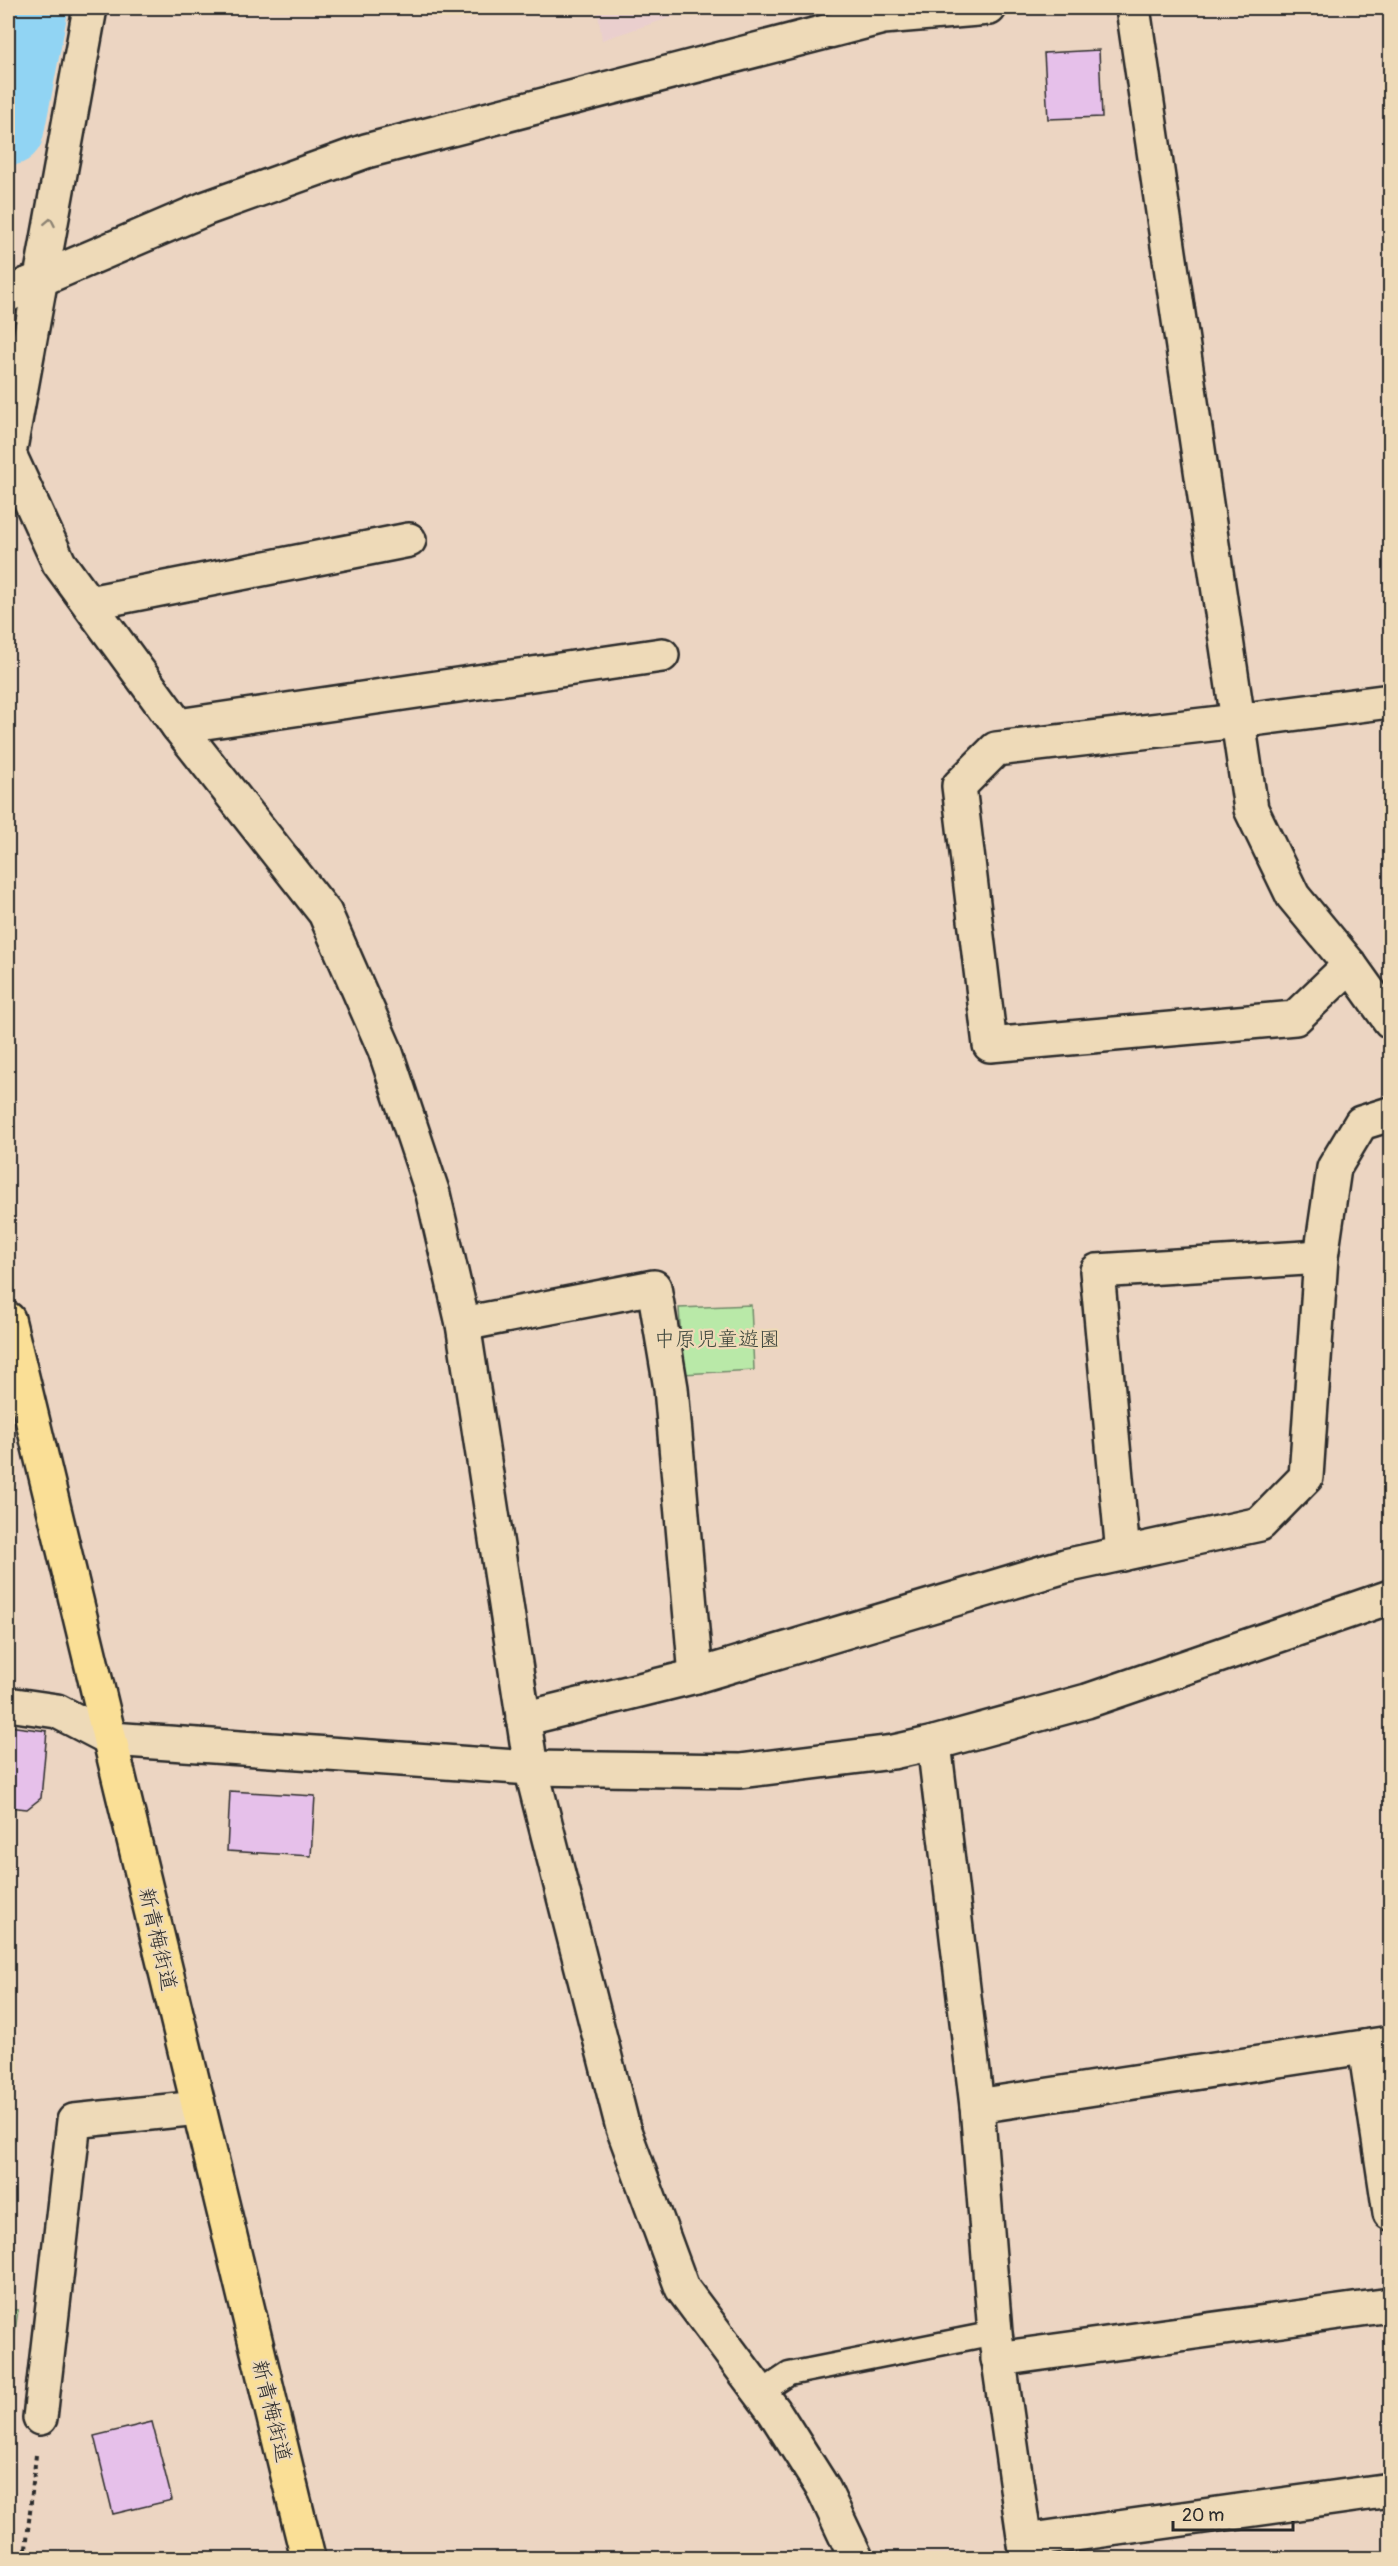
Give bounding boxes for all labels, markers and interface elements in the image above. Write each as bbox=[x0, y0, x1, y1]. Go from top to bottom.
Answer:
one-way arrow bbox=[44, 217, 56, 226]
park label: 中原児童遊園 bbox=[654, 1326, 780, 1353]
street label: 新青梅街道 bbox=[133, 1885, 182, 1993]
street label: 新青梅街道 bbox=[246, 2357, 297, 2465]
scale bar bbox=[1173, 2494, 1293, 2532]
text: 20 m bbox=[1182, 2504, 1224, 2527]

